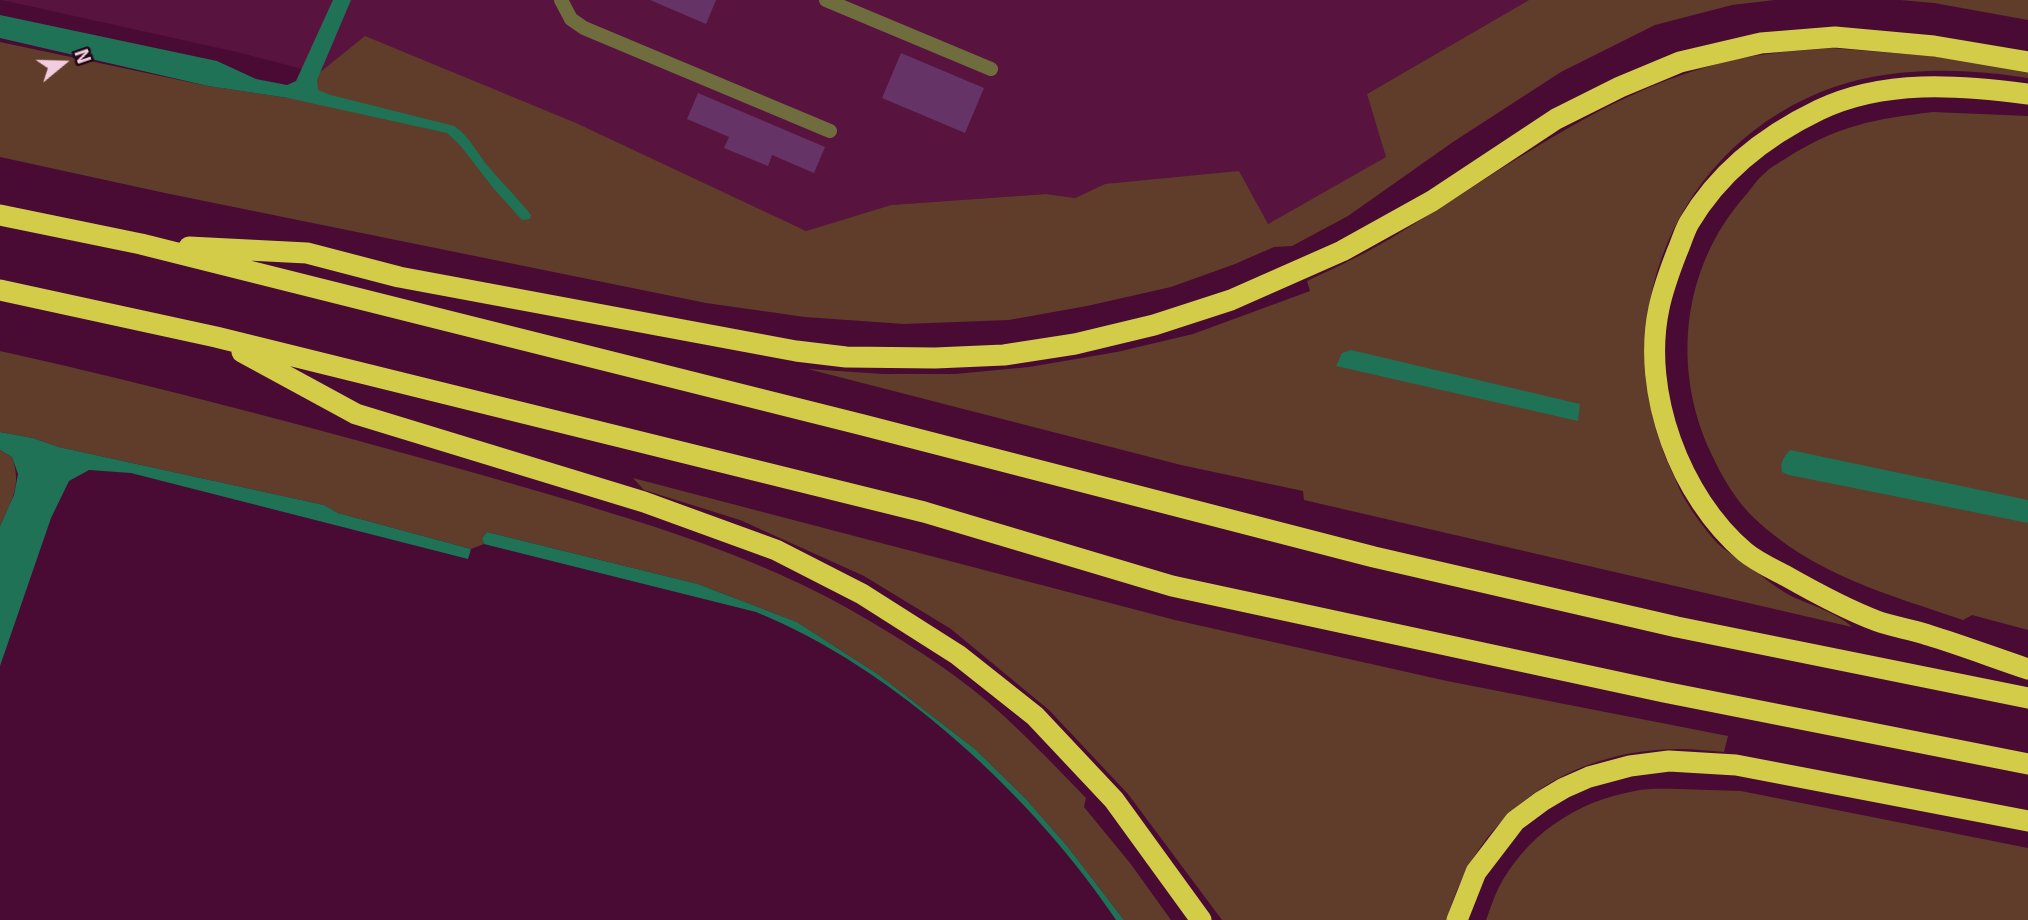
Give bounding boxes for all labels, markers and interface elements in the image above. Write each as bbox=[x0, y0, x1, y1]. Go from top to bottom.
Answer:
north arrow bbox=[28, 28, 98, 98]
text: N bbox=[70, 46, 96, 66]

